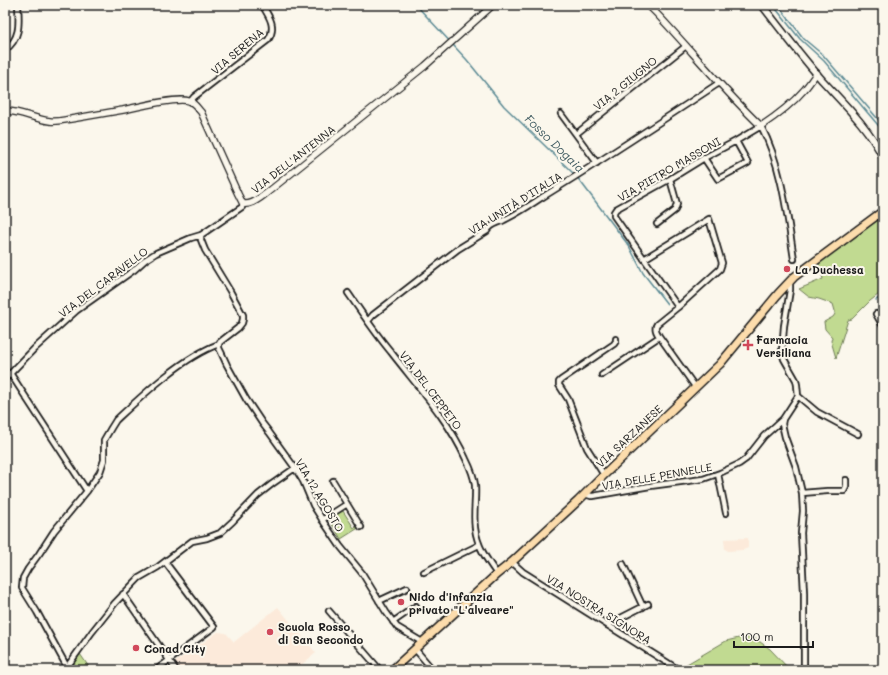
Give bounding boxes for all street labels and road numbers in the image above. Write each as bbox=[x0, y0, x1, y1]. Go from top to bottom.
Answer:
street label: VIA SERENA bbox=[207, 24, 267, 78]
street label: VIA 2 GIUGNO bbox=[590, 52, 660, 113]
street label: VIA DELL'ANTENNA bbox=[248, 121, 338, 197]
street label: VIA PIETRO MASSONI bbox=[615, 133, 723, 205]
street label: VIA UNITÀ D'ITALIA bbox=[466, 168, 564, 238]
street label: VIA DEL CARAVELLO bbox=[55, 243, 151, 321]
street label: VIA DEL CEPPETO bbox=[396, 348, 466, 433]
street label: VIA SARZANESE bbox=[593, 401, 665, 471]
street label: VIA 12 AGOSTO bbox=[292, 456, 348, 535]
street label: VIA DELLE PENNELLE bbox=[601, 459, 713, 493]
street label: VIA NOSTRA SIGNORA bbox=[544, 571, 654, 647]

